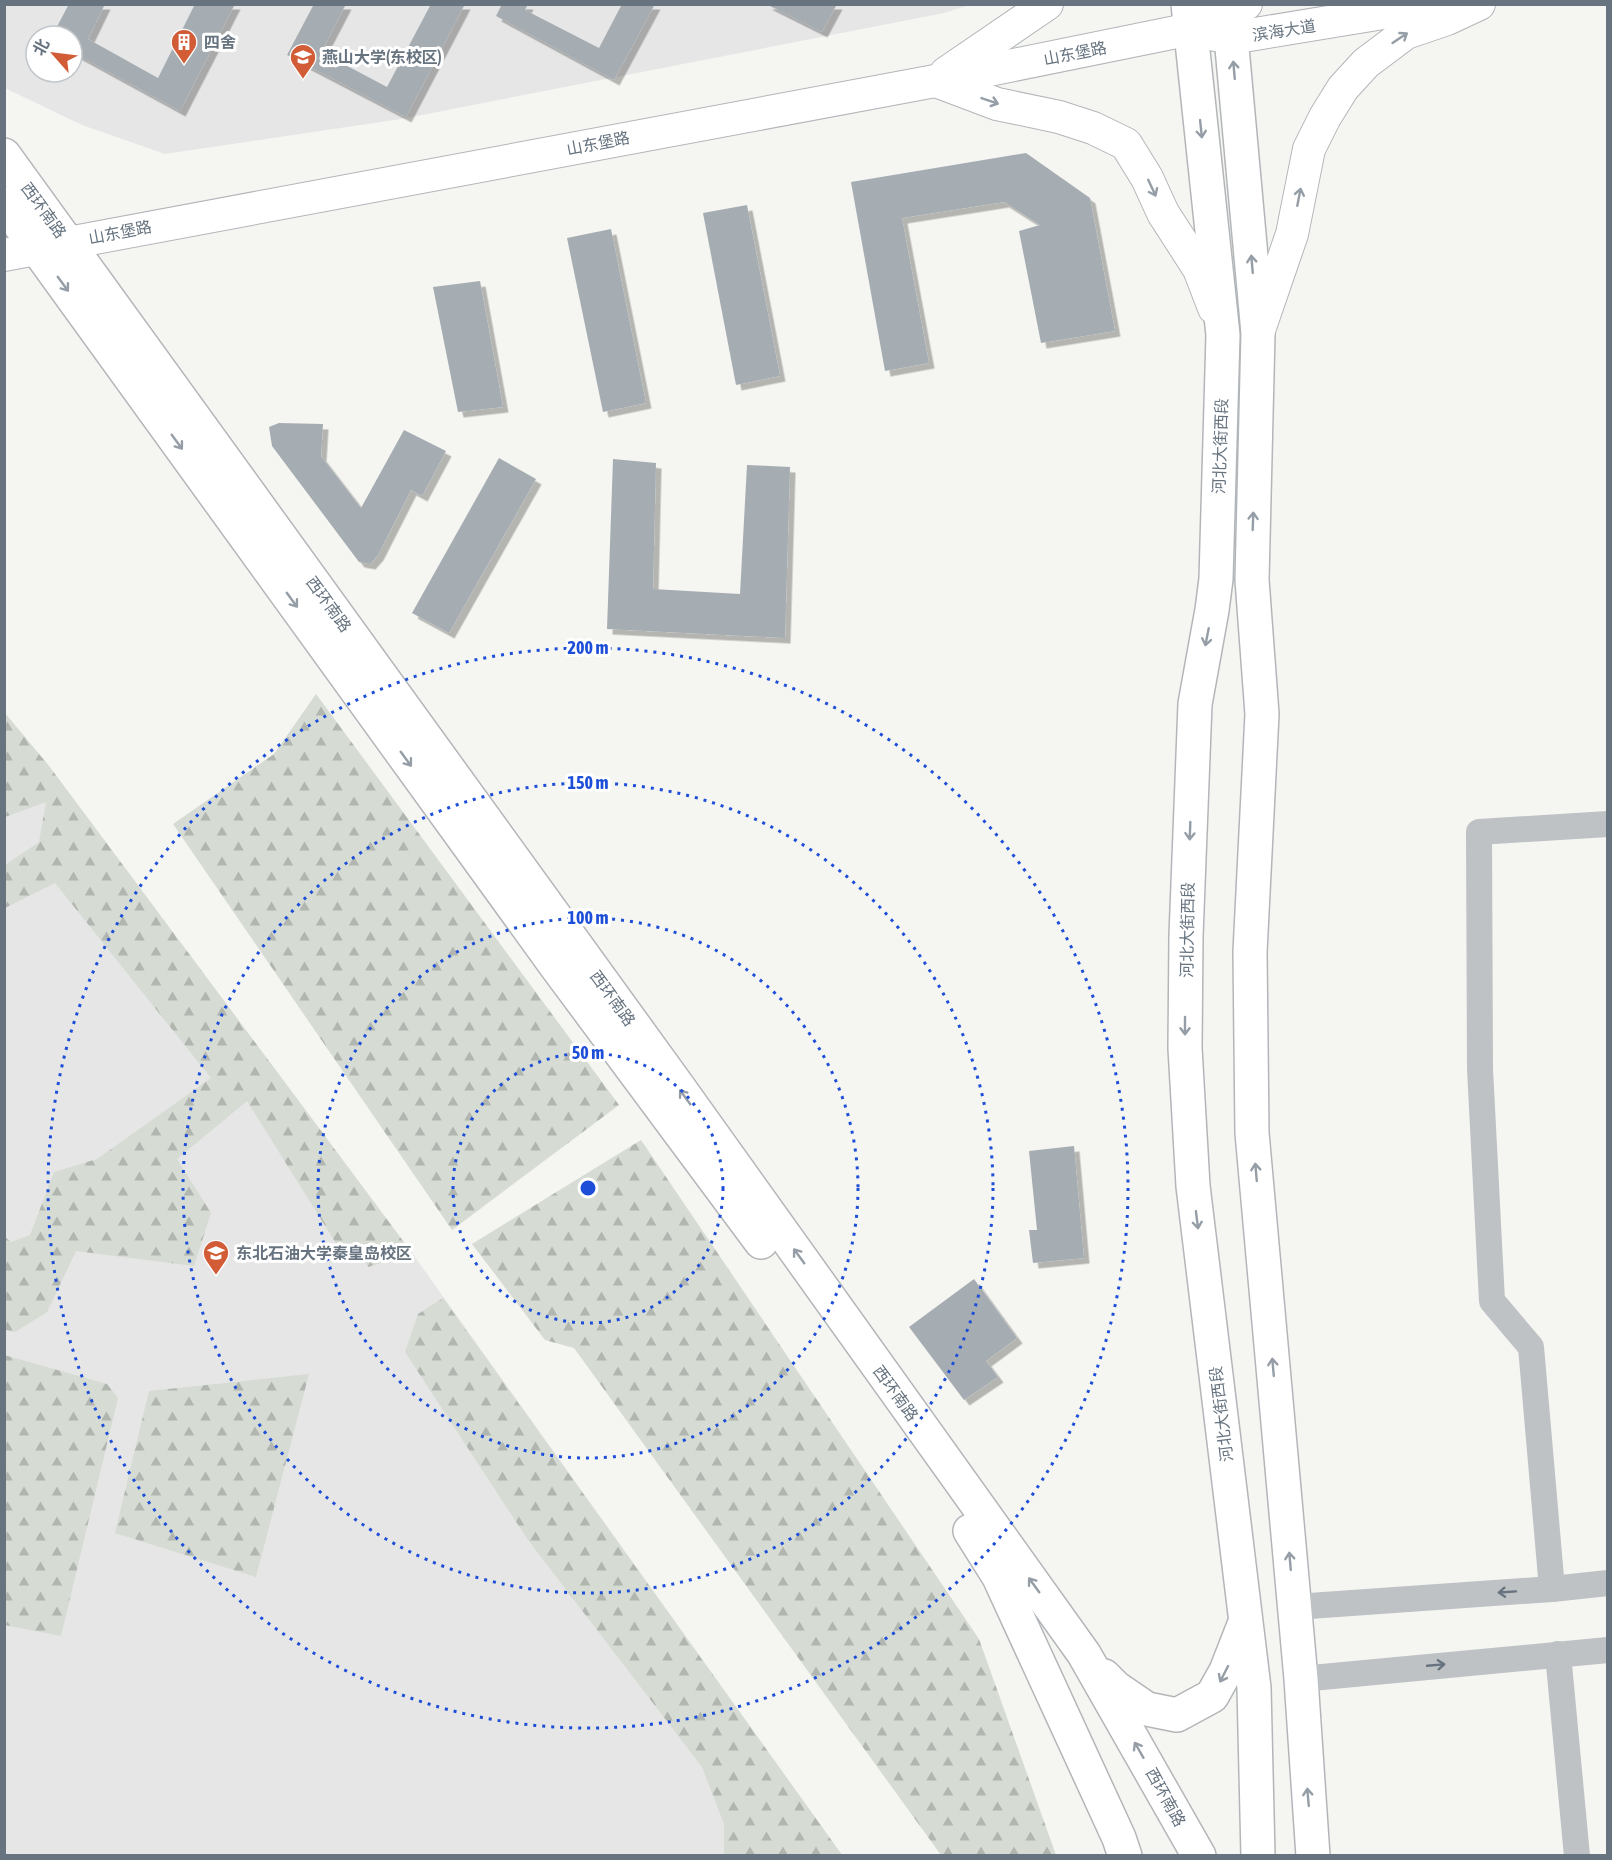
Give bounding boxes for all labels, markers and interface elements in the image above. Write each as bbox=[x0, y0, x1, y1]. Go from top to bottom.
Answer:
street label: 滨海大道 bbox=[1251, 16, 1317, 44]
north arrow bbox=[24, 24, 84, 84]
building icon: 四舍 bbox=[169, 27, 199, 65]
one-way arrow bbox=[1392, 32, 1408, 44]
place label: 四舍 bbox=[204, 33, 236, 51]
text: 北 bbox=[29, 36, 52, 58]
street label: 山东堡路 bbox=[1042, 38, 1108, 68]
school or university icon: 燕山大学(东校区) bbox=[288, 42, 318, 80]
place label: 燕山大学(东校区) bbox=[322, 48, 442, 66]
one-way arrow bbox=[1228, 60, 1239, 80]
one-way arrow bbox=[980, 96, 998, 107]
one-way arrow bbox=[1196, 119, 1207, 139]
street label: 山东堡路 bbox=[565, 128, 631, 158]
street label: 西环南路 bbox=[18, 179, 70, 241]
one-way arrow bbox=[1146, 179, 1158, 197]
one-way arrow bbox=[1294, 188, 1305, 207]
street label: 山东堡路 bbox=[87, 217, 153, 247]
one-way arrow bbox=[1246, 254, 1257, 274]
one-way arrow bbox=[57, 276, 69, 292]
street label: 河北大街西段 bbox=[1209, 398, 1231, 494]
one-way arrow bbox=[171, 434, 184, 450]
one-way arrow bbox=[1247, 512, 1259, 532]
street label: 西环南路 bbox=[303, 573, 355, 635]
one-way arrow bbox=[285, 592, 298, 608]
one-way arrow bbox=[1201, 627, 1212, 646]
text: 200 m bbox=[568, 637, 608, 658]
one-way arrow bbox=[400, 750, 412, 766]
text: 150 m bbox=[568, 772, 608, 793]
one-way arrow bbox=[1184, 820, 1195, 840]
street label: 河北大街西段 bbox=[1177, 882, 1197, 978]
text: 100 m bbox=[568, 907, 608, 928]
street label: 西环南路 bbox=[587, 967, 639, 1029]
one-way arrow bbox=[1179, 1015, 1191, 1035]
text: 50 m bbox=[572, 1042, 604, 1063]
one-way arrow bbox=[679, 1090, 691, 1106]
one-way arrow bbox=[1250, 1163, 1261, 1183]
centre of rings bbox=[578, 1178, 598, 1198]
one-way arrow bbox=[1192, 1210, 1203, 1229]
school or university icon: 东北石油大学秦皇岛校区 bbox=[201, 1238, 231, 1276]
place label: 东北石油大学秦皇岛校区 bbox=[236, 1244, 412, 1262]
one-way arrow bbox=[793, 1249, 805, 1265]
one-way arrow bbox=[1267, 1357, 1278, 1377]
street label: 西环南路 bbox=[870, 1362, 922, 1424]
street label: 河北大街西段 bbox=[1206, 1365, 1236, 1463]
one-way arrow bbox=[1284, 1551, 1295, 1571]
one-way arrow bbox=[1028, 1578, 1041, 1594]
one-way arrow bbox=[1498, 1587, 1518, 1598]
one-way arrow bbox=[1425, 1659, 1445, 1670]
one-way arrow bbox=[1217, 1665, 1229, 1683]
one-way arrow bbox=[1133, 1742, 1145, 1759]
street label: 西环南路 bbox=[1143, 1765, 1189, 1829]
one-way arrow bbox=[1302, 1788, 1313, 1808]

